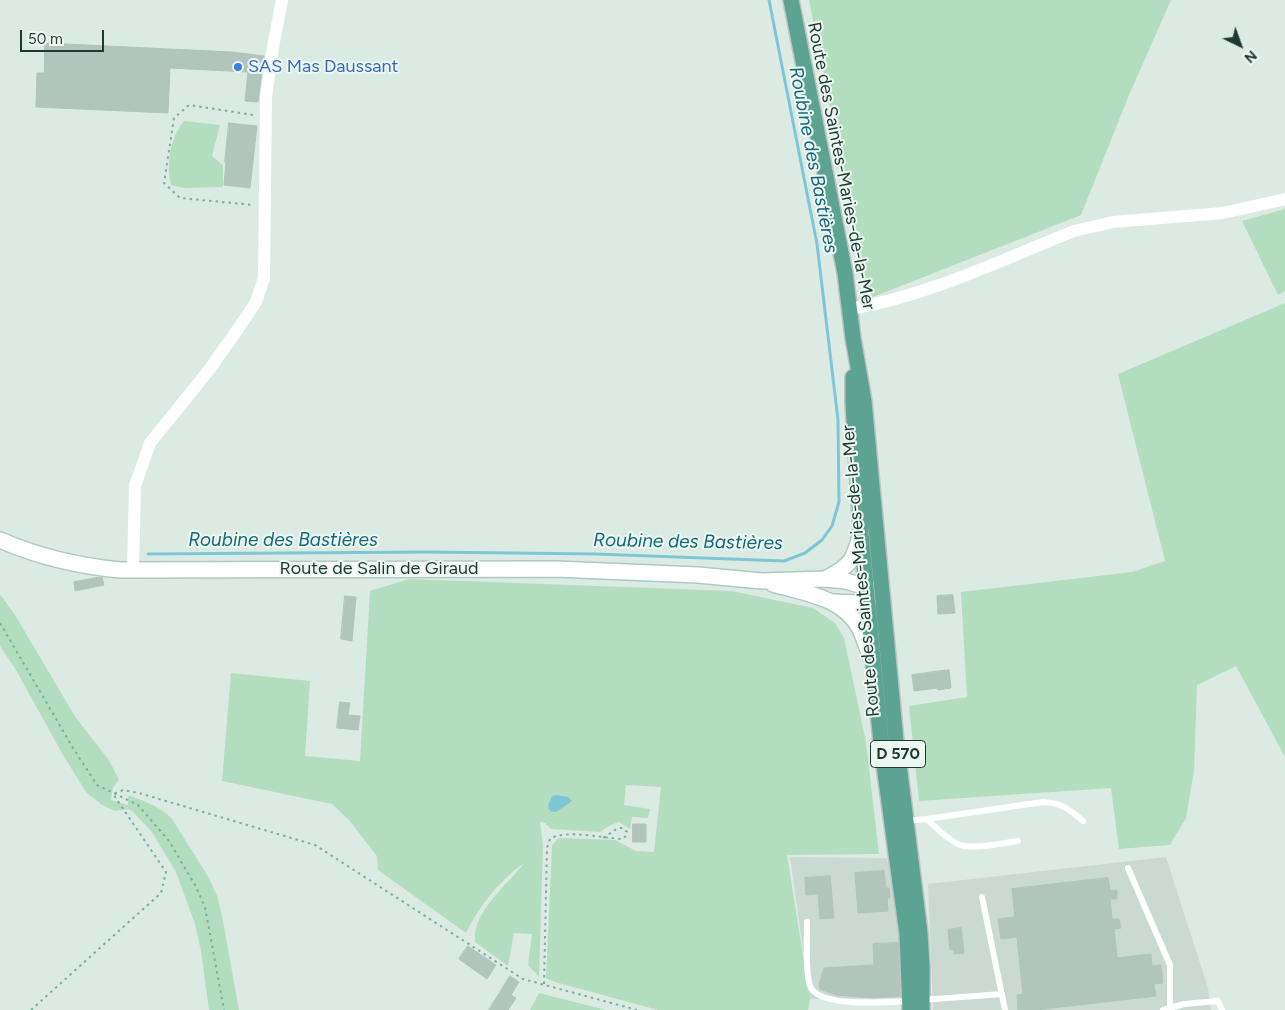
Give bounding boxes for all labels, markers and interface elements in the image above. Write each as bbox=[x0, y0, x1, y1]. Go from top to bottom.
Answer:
scale bar bbox=[22, 20, 106, 52]
street label: Route des Saintes-Maries-de-la-Mer bbox=[802, 20, 880, 312]
north arrow bbox=[1215, 20, 1265, 70]
text: 50 m bbox=[28, 30, 63, 48]
text: N bbox=[1241, 47, 1260, 66]
place label: SAS Mas Daussant bbox=[248, 56, 398, 78]
marker: SAS Mas Daussant bbox=[232, 61, 244, 73]
water label: Roubine des Bastières bbox=[784, 65, 842, 255]
street label: Route des Saintes-Maries-de-la-Mer bbox=[837, 424, 885, 718]
water label: Roubine des Bastières bbox=[188, 529, 378, 551]
water label: Roubine des Bastières bbox=[593, 529, 783, 555]
street label: Route de Salin de Giraud bbox=[280, 558, 478, 580]
road number: D 570 bbox=[870, 741, 926, 768]

